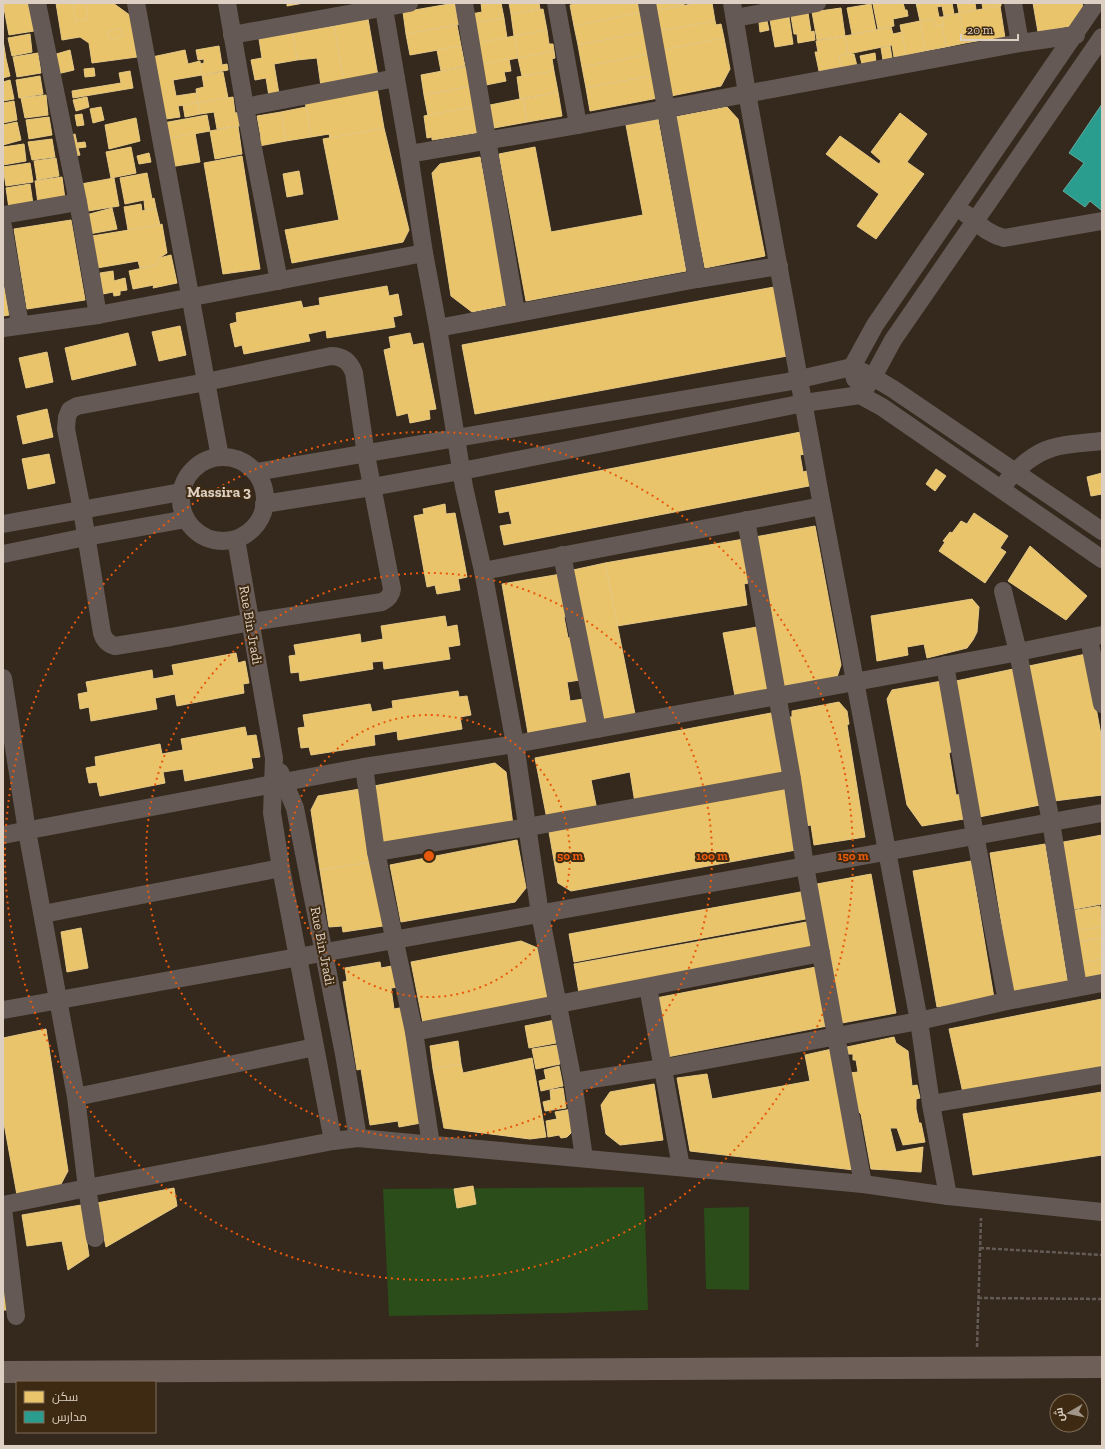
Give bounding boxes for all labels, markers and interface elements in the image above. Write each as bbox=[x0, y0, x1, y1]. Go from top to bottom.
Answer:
scale bar bbox=[961, 16, 1018, 42]
text: 20 m bbox=[967, 23, 994, 37]
district label: Massira 3 bbox=[187, 483, 251, 501]
street label: Rue Bin Jradi bbox=[235, 584, 266, 666]
centre of rings bbox=[422, 849, 436, 863]
text: 50 m bbox=[557, 849, 583, 863]
text: 100 m bbox=[696, 849, 728, 863]
text: 150 m bbox=[838, 849, 869, 863]
street label: Rue Bin Jradi bbox=[307, 905, 338, 987]
legend bbox=[16, 1381, 156, 1433]
text: سكن bbox=[52, 1390, 78, 1404]
north arrow bbox=[1049, 1393, 1089, 1433]
text: ش bbox=[1052, 1406, 1067, 1422]
text: مدارس bbox=[52, 1410, 87, 1424]

